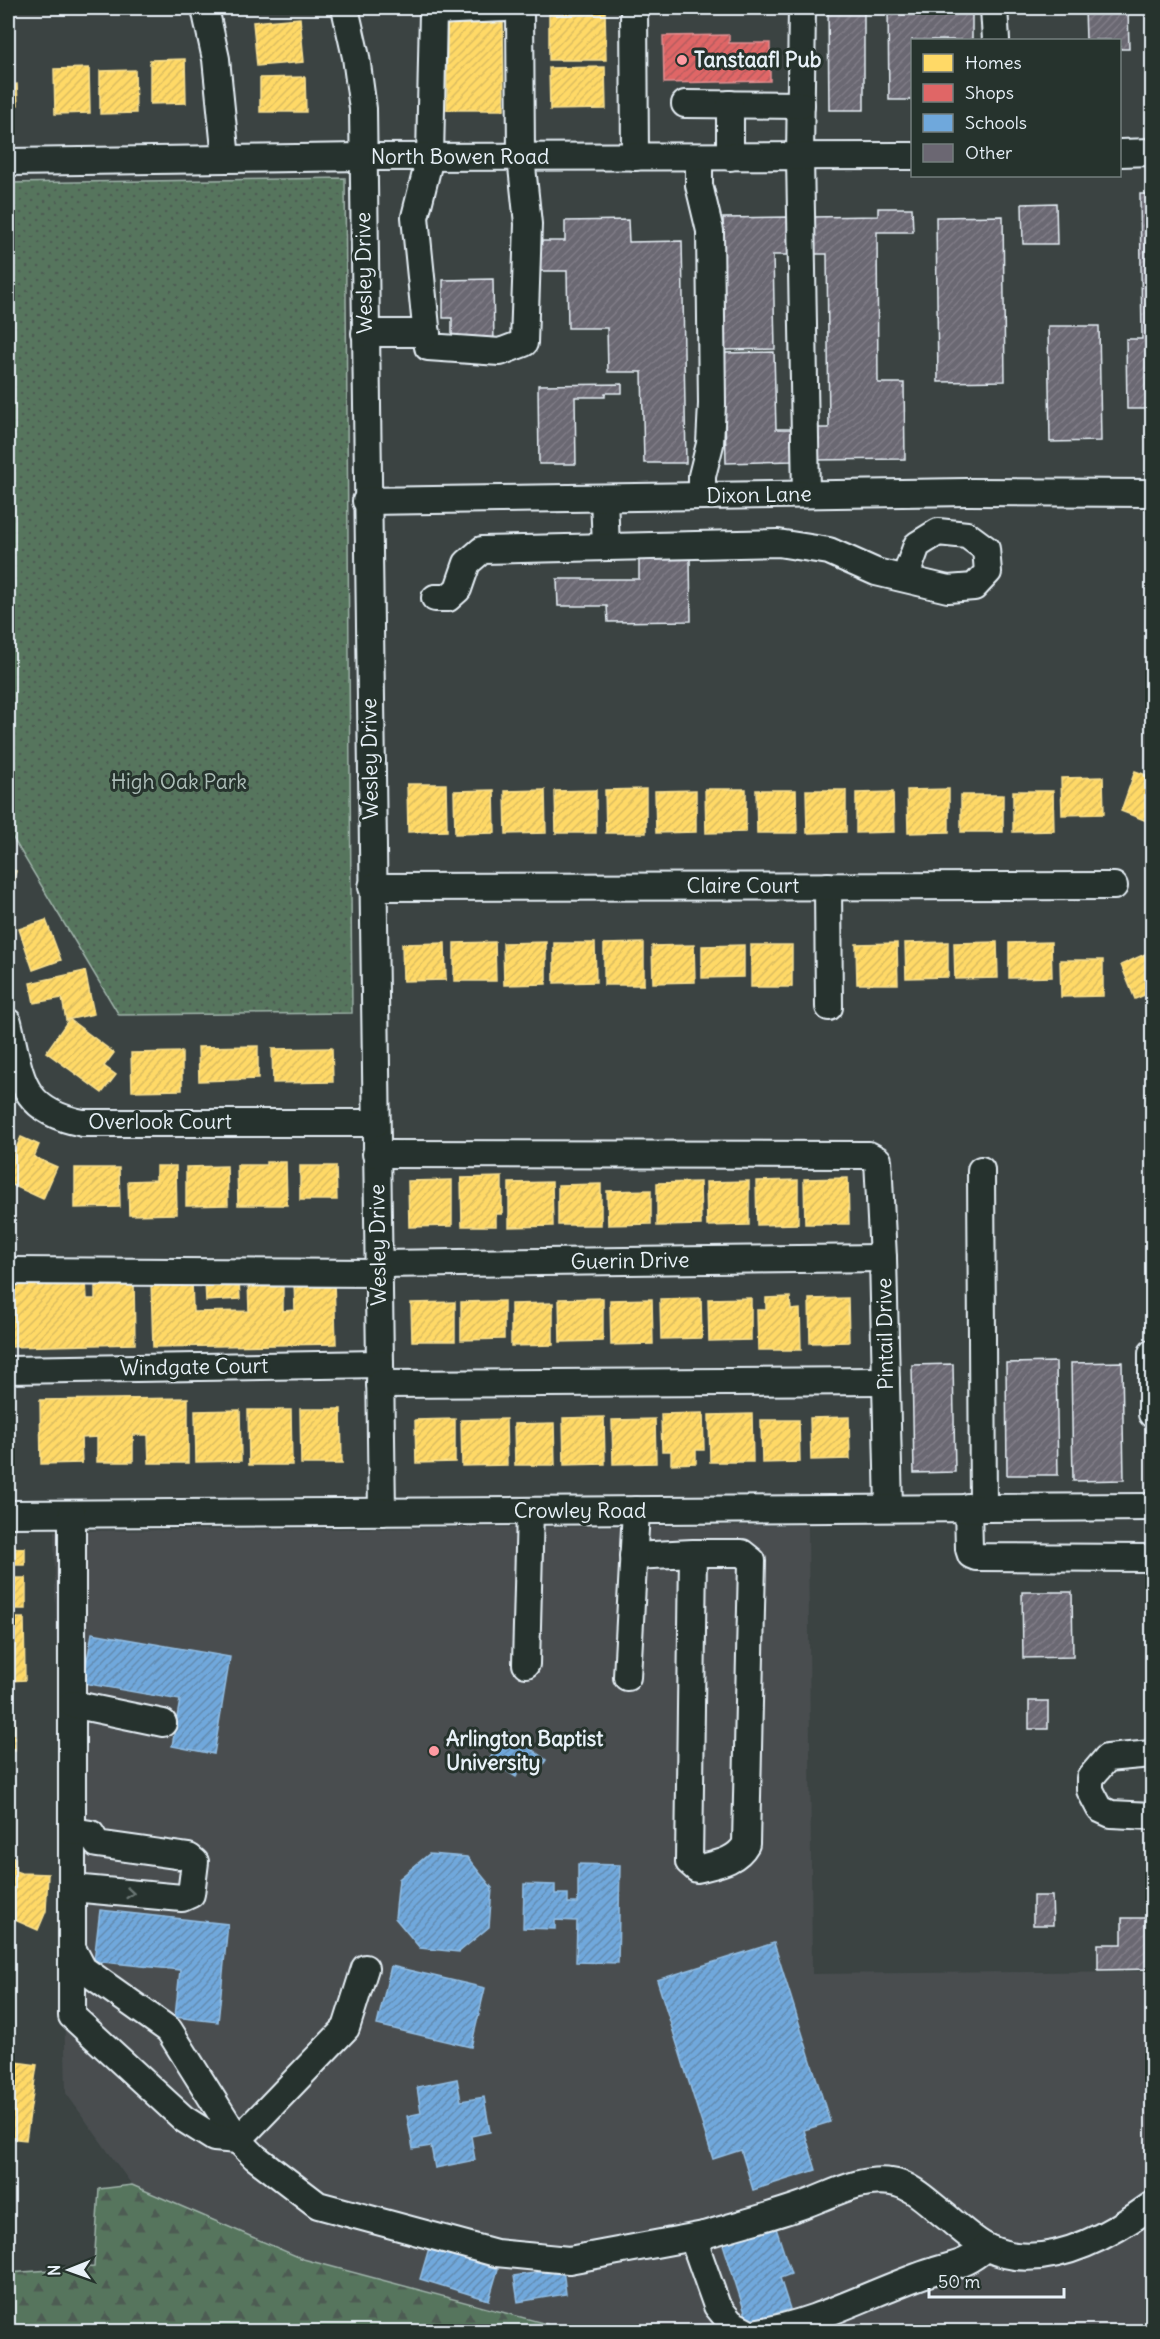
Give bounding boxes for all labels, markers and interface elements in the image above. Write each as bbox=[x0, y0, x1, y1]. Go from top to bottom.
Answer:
legend bbox=[911, 39, 1121, 177]
place label: Tanstaafl Pub bbox=[694, 46, 821, 73]
text: Homes bbox=[965, 51, 1022, 74]
marker: Tanstaafl Pub bbox=[675, 53, 689, 67]
text: Shops bbox=[965, 81, 1014, 104]
text: Schools bbox=[965, 111, 1027, 134]
text: Other bbox=[965, 141, 1013, 164]
street label: North Bowen Road bbox=[371, 143, 549, 170]
street label: Wesley Drive bbox=[349, 212, 378, 334]
street label: Dixon Lane bbox=[706, 480, 812, 509]
street label: Wesley Drive bbox=[355, 698, 384, 820]
park label: High Oak Park bbox=[111, 768, 247, 795]
street label: Claire Court bbox=[687, 872, 799, 899]
street label: Overlook Court bbox=[88, 1108, 232, 1135]
street label: Wesley Drive bbox=[363, 1184, 392, 1306]
street label: Guerin Drive bbox=[570, 1246, 690, 1275]
street label: Pintail Drive bbox=[870, 1278, 899, 1390]
street label: Windgate Court bbox=[120, 1352, 268, 1381]
street label: Crowley Road bbox=[514, 1497, 646, 1524]
place label: Arlington Baptist University bbox=[446, 1725, 604, 1776]
marker: Arlington Baptist University bbox=[427, 1744, 441, 1758]
one-way arrow bbox=[126, 1886, 135, 1899]
north arrow bbox=[39, 2240, 99, 2300]
scale bar bbox=[929, 2261, 1064, 2299]
text: N bbox=[44, 2265, 64, 2276]
text: 50 m bbox=[938, 2270, 980, 2293]

